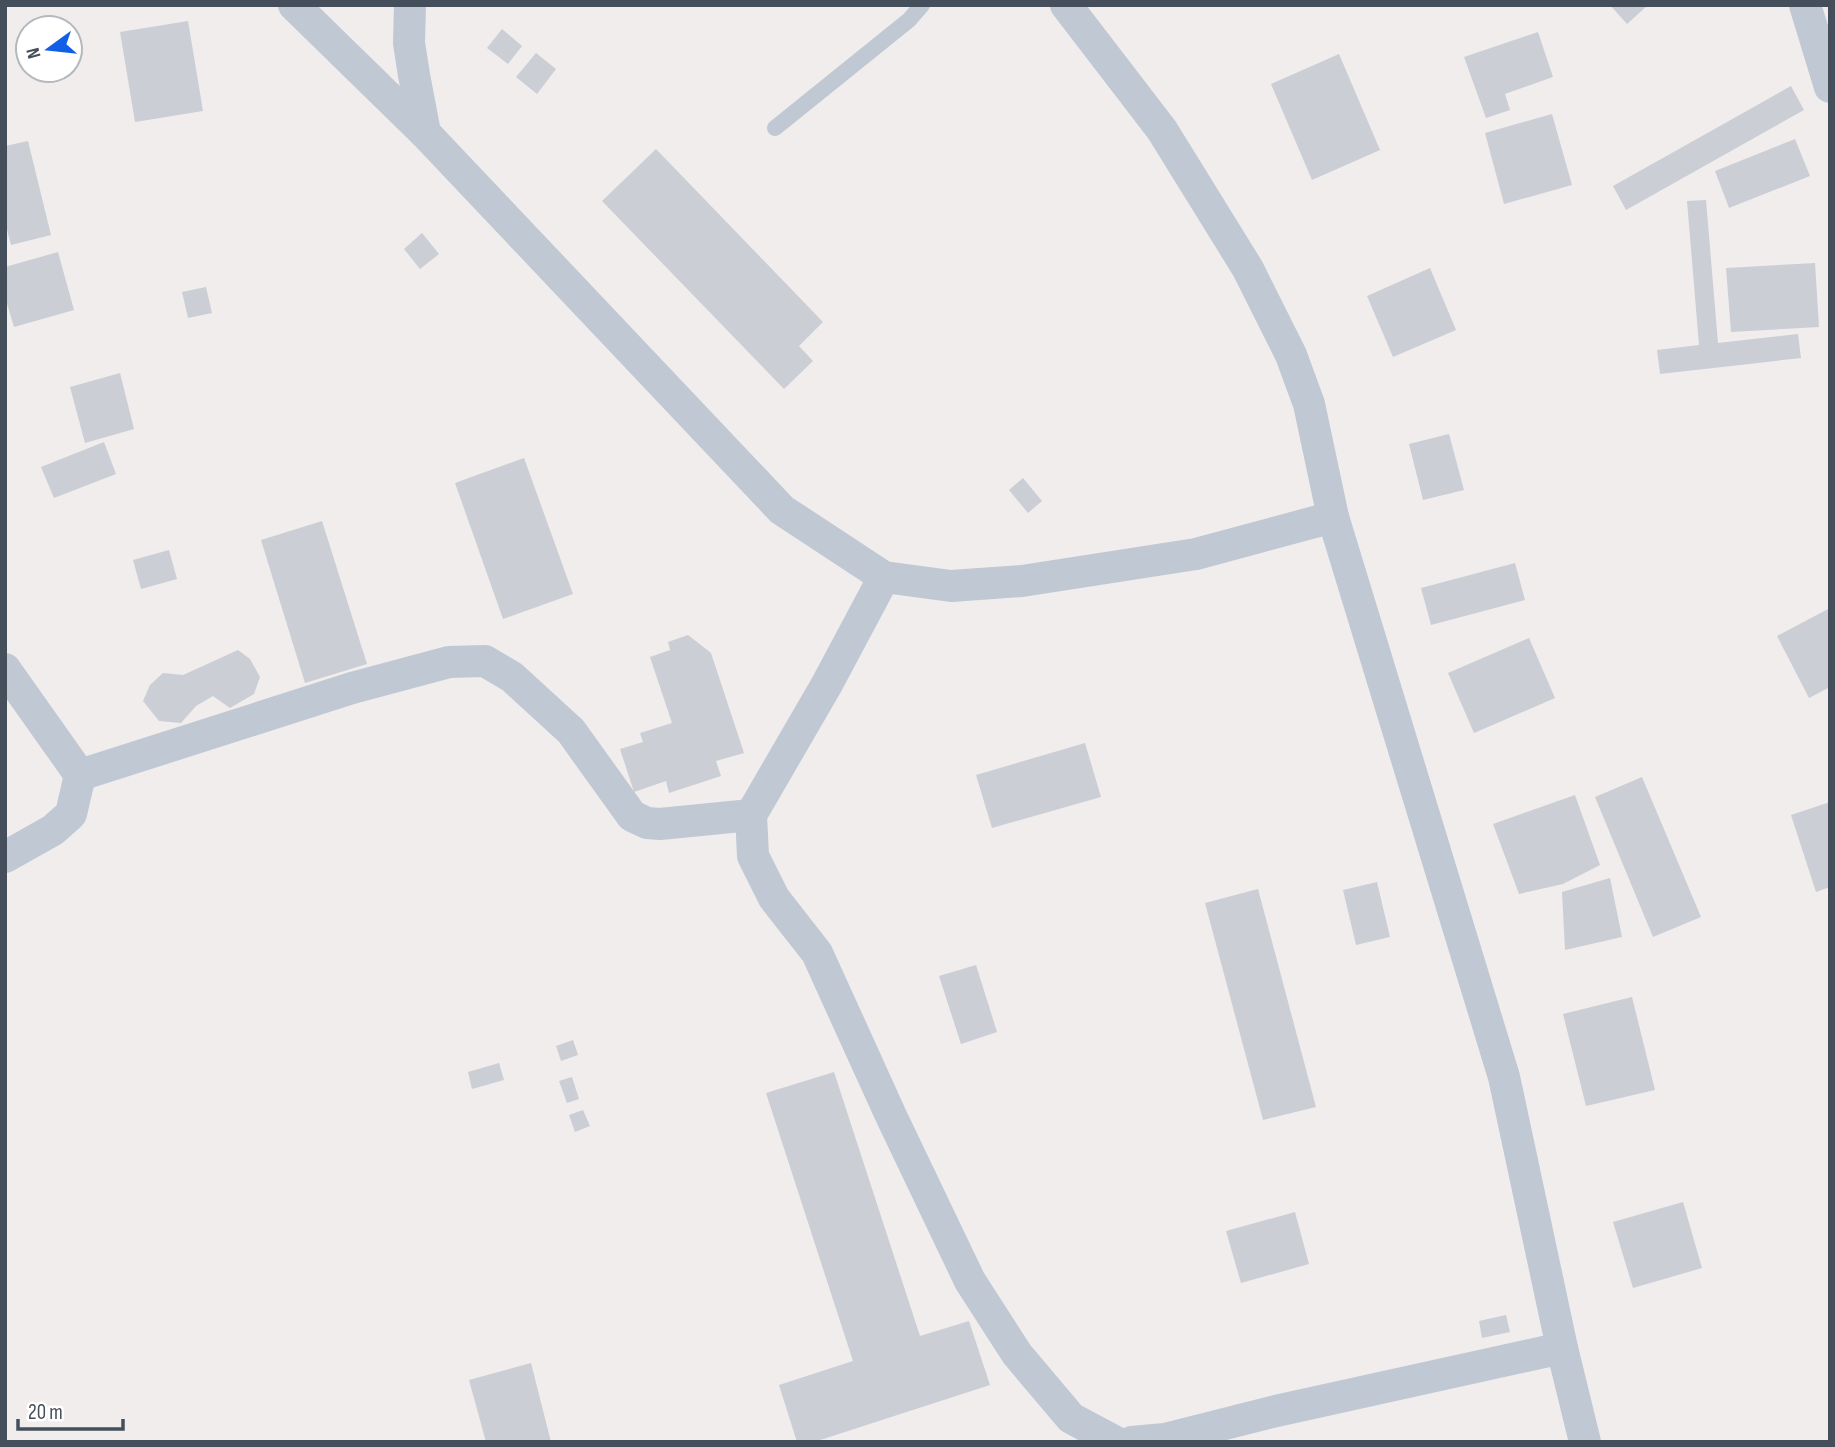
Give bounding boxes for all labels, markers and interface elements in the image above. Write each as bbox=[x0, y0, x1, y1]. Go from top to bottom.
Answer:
north arrow bbox=[14, 14, 84, 84]
text: N bbox=[22, 45, 46, 61]
scale bar bbox=[18, 1388, 122, 1432]
text: 20 m bbox=[28, 1400, 63, 1425]

